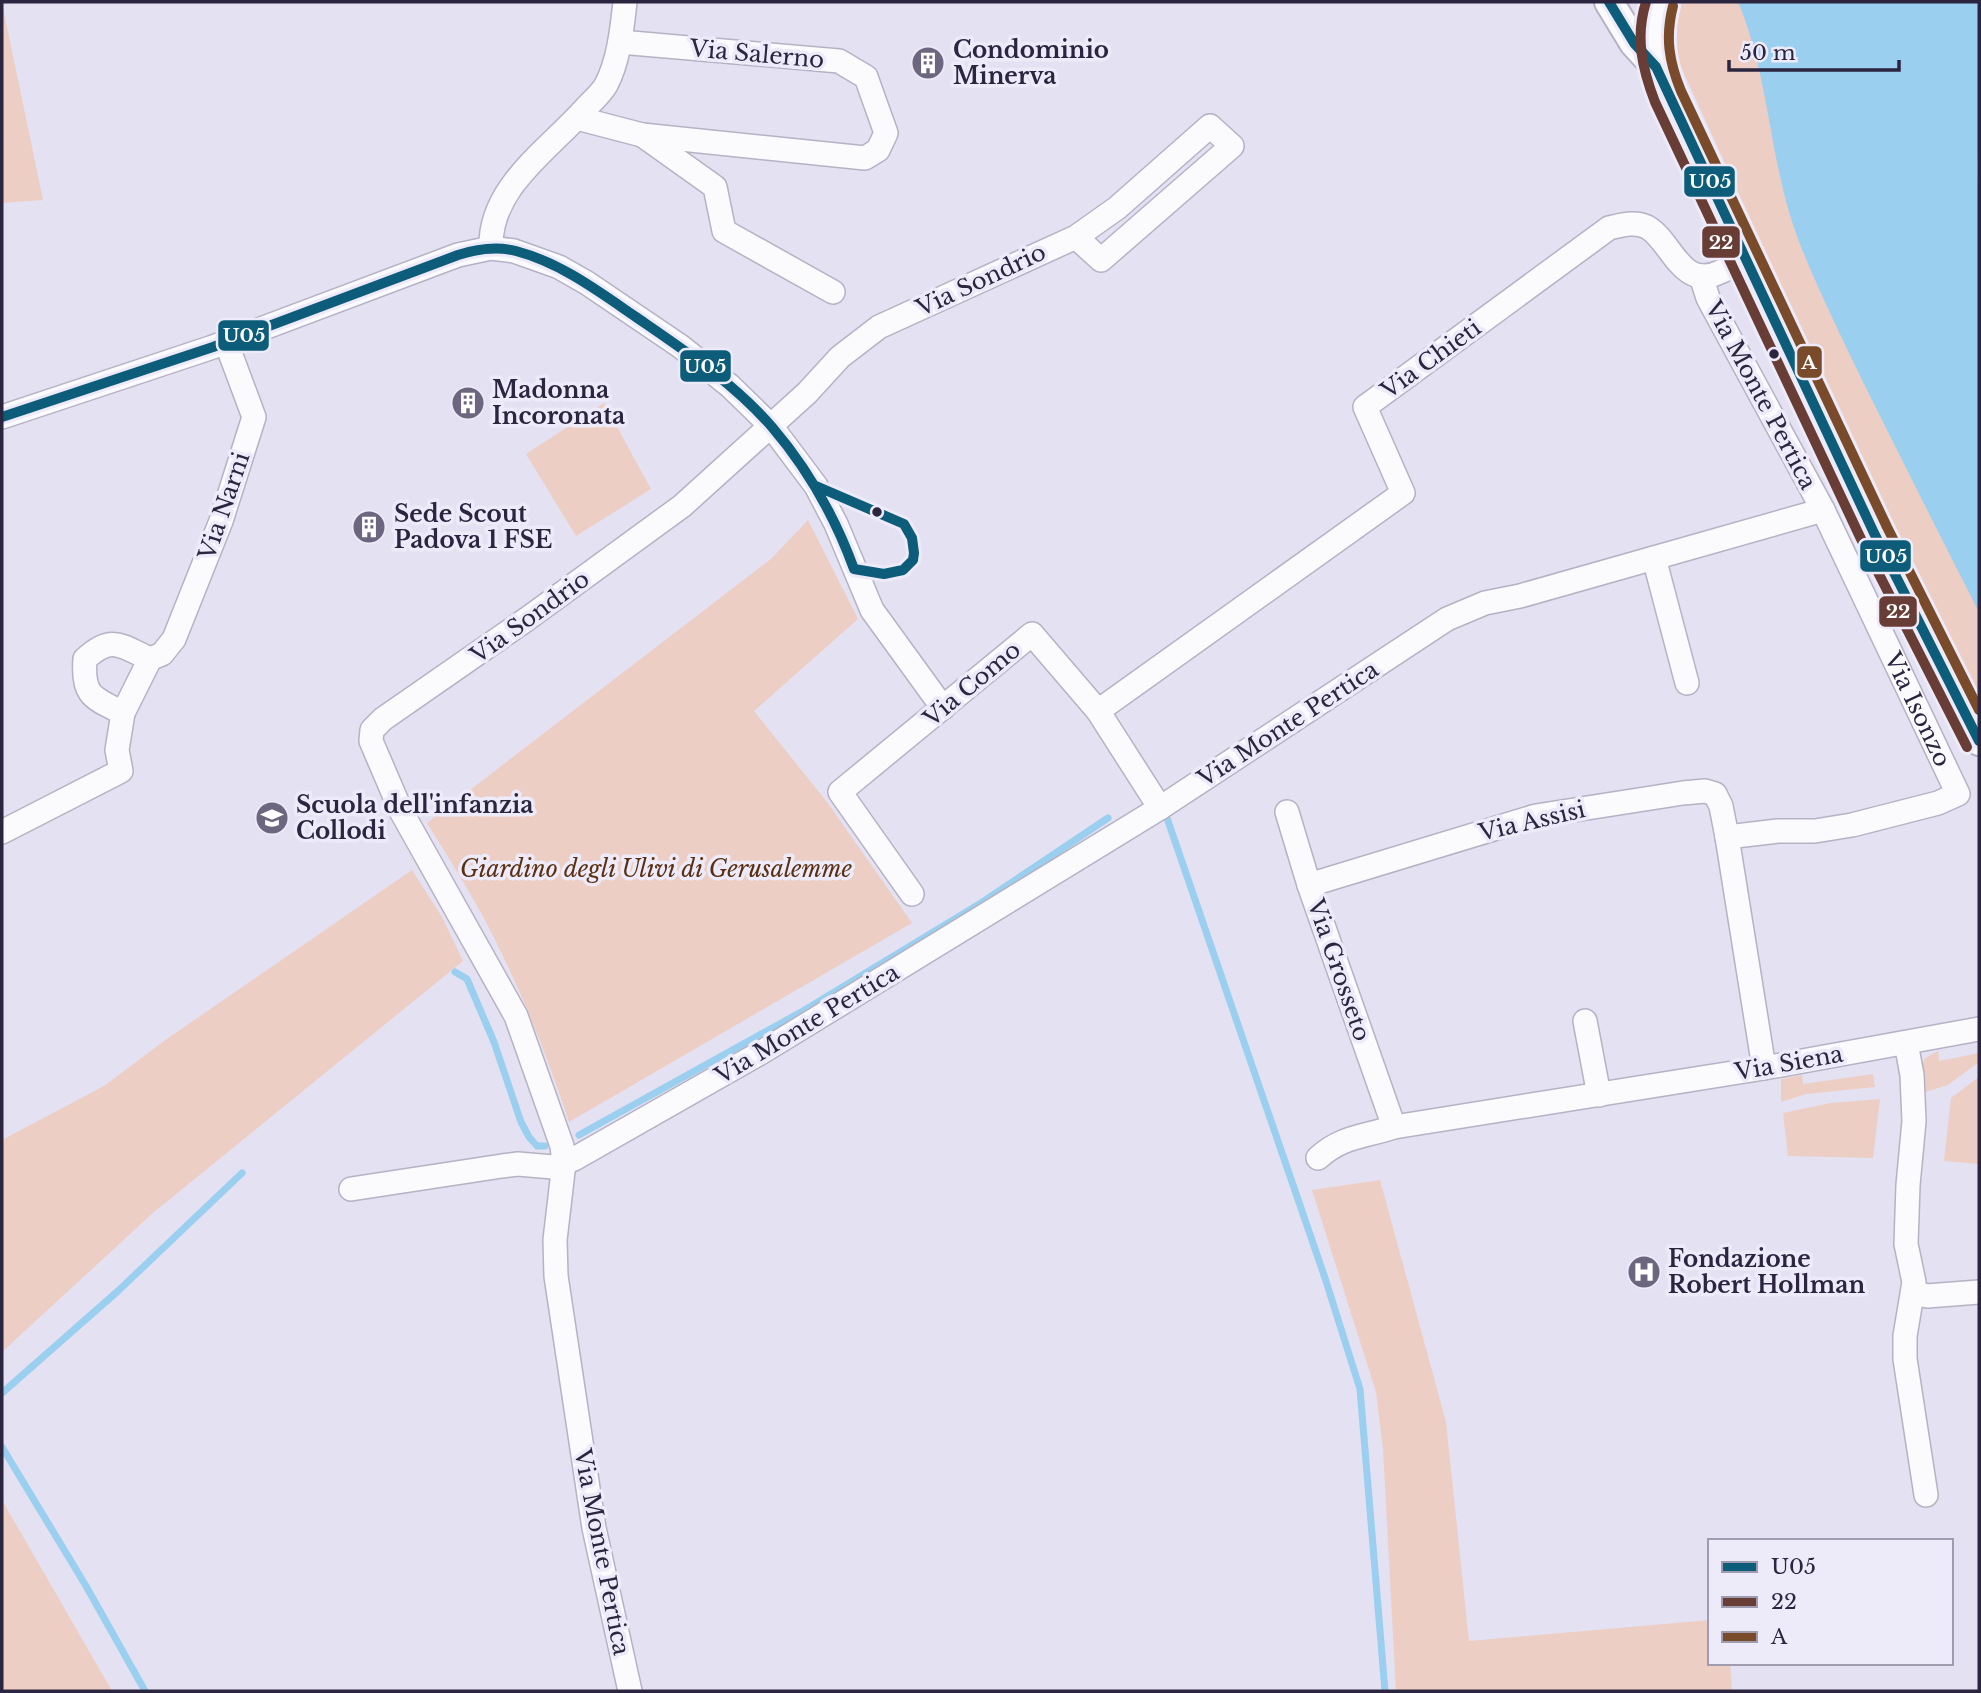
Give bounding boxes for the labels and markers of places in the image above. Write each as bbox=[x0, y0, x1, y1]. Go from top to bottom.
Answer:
place label: Condominio Minerva bbox=[953, 36, 1109, 90]
building icon: Condominio Minerva bbox=[909, 44, 947, 82]
unlabelled marker bbox=[1767, 347, 1781, 361]
place label: Madonna Incoronata bbox=[492, 376, 625, 430]
building icon: Madonna Incoronata bbox=[449, 384, 487, 422]
place label: Sede Scout Padova 1 FSE bbox=[394, 500, 552, 554]
unlabelled marker bbox=[870, 505, 884, 519]
building icon: Sede Scout Padova 1 FSE bbox=[350, 508, 388, 546]
place label: Scuola dell'infanzia Collodi bbox=[296, 791, 534, 845]
school or university icon: Scuola dell'infanzia Collodi bbox=[253, 799, 291, 837]
place label: Fondazione Robert Hollman bbox=[1668, 1245, 1865, 1299]
hospital icon: Fondazione Robert Hollman bbox=[1625, 1253, 1663, 1291]

